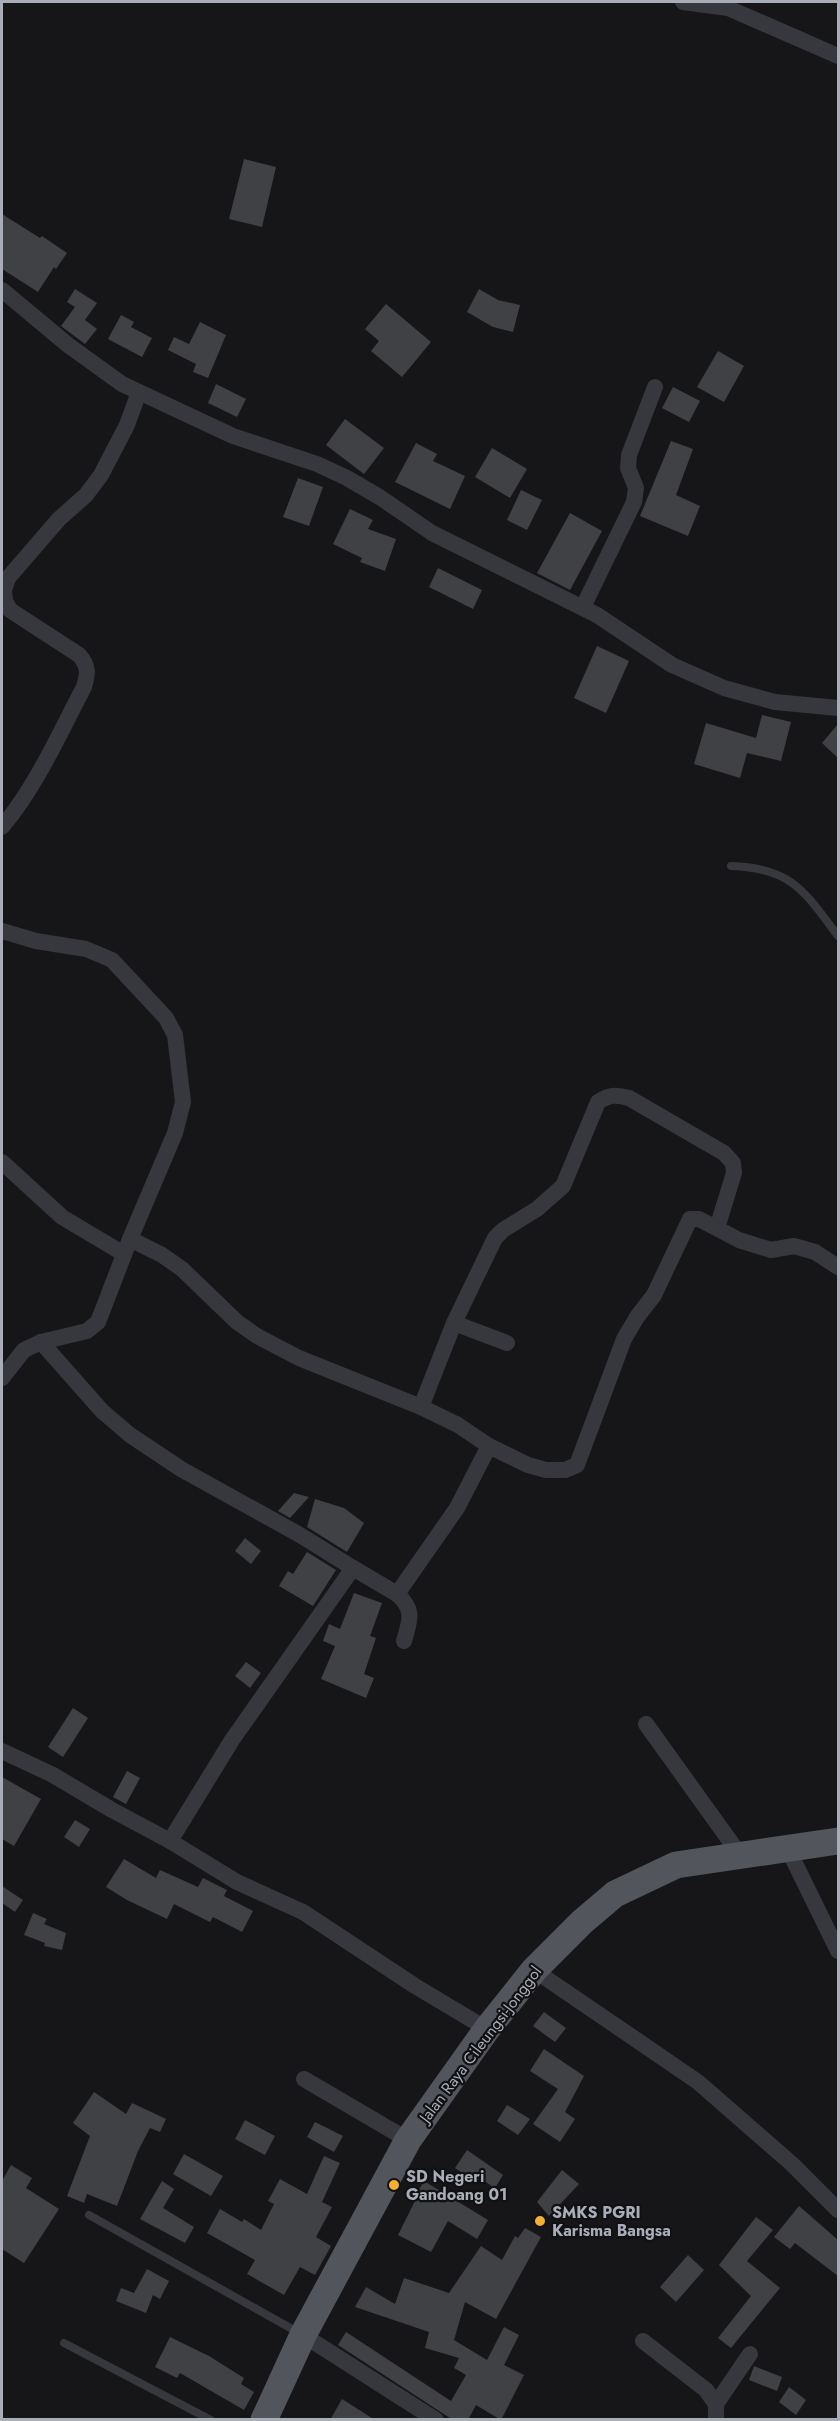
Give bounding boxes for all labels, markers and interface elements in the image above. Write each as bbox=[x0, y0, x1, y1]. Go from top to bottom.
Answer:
street label: Jalan Raya Cileungsi-Jonggol bbox=[413, 1961, 547, 2129]
place label: SD Negeri Gandoang 01 bbox=[406, 2165, 507, 2206]
marker: SD Negeri Gandoang 01 bbox=[387, 2178, 401, 2192]
place label: SMKS PGRI Karisma Bangsa bbox=[552, 2201, 671, 2242]
marker: SMKS PGRI Karisma Bangsa bbox=[533, 2214, 547, 2228]

